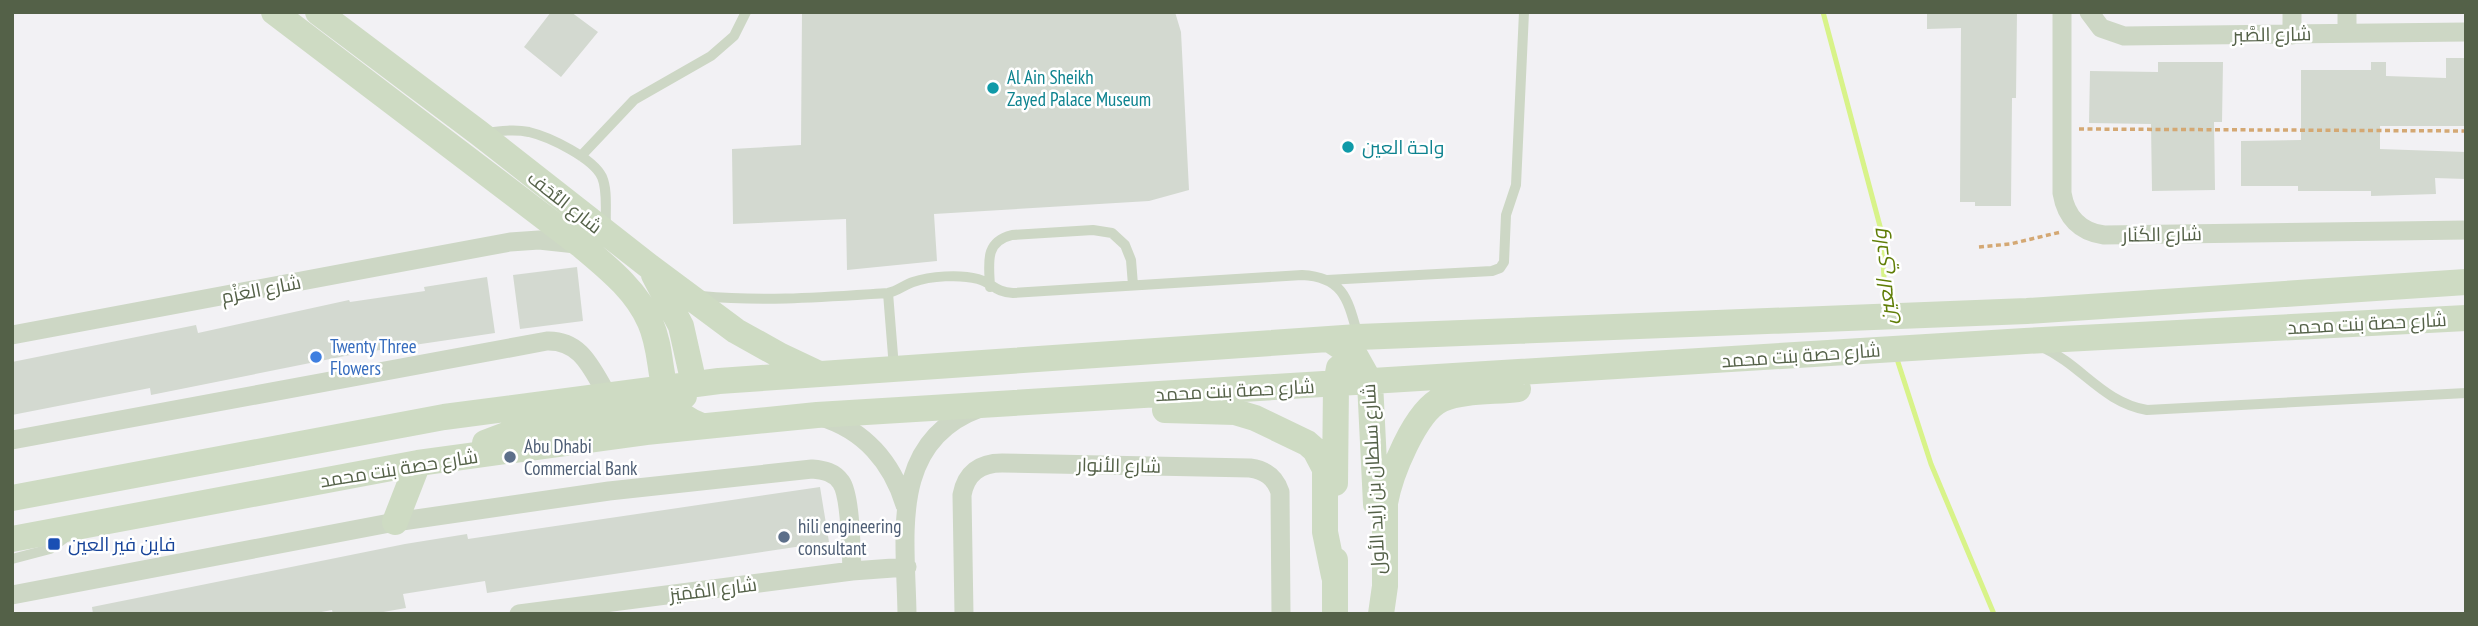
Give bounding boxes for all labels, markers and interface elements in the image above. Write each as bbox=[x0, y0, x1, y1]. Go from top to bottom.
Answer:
street label: شارع الصَّبر bbox=[2231, 21, 2312, 49]
place label: Al Ain Sheikh Zayed Palace Museum bbox=[1007, 65, 1151, 111]
marker: Al Ain Sheikh Zayed Palace Museum bbox=[985, 80, 1001, 96]
place label: واحة العين bbox=[1362, 135, 1444, 159]
marker: واحة العين bbox=[1340, 139, 1356, 155]
street label: شارع التُّحَف bbox=[522, 165, 607, 240]
street label: شارع الكَنَار bbox=[2121, 221, 2202, 249]
water label: وادي العين bbox=[1865, 226, 1906, 326]
street label: شارع العَزْم bbox=[219, 270, 303, 310]
street label: شارع حصة بنت محمد bbox=[2287, 307, 2447, 341]
place label: Twenty Three Flowers bbox=[330, 334, 417, 380]
street label: شارع حصة بنت محمد bbox=[1721, 337, 1882, 375]
marker: Twenty Three Flowers bbox=[308, 349, 324, 365]
street label: شارع حصة بنت محمد bbox=[1155, 374, 1315, 408]
street label: شارع سلطان بن زايد الأول bbox=[1356, 383, 1392, 575]
place label: Abu Dhabi Commercial Bank bbox=[524, 434, 638, 480]
street label: شارع حصة بنت محمد bbox=[318, 444, 480, 494]
marker: Abu Dhabi Commercial Bank bbox=[502, 449, 518, 465]
street label: شارع الأنوار bbox=[1076, 452, 1161, 480]
place label: hili engineering consultant bbox=[798, 514, 901, 560]
marker: hili engineering consultant bbox=[776, 529, 792, 545]
place label: فاين فير العين bbox=[68, 532, 176, 556]
marker: فاين فير العين bbox=[46, 536, 62, 552]
street label: شارع المُمَيَز bbox=[667, 572, 758, 608]

